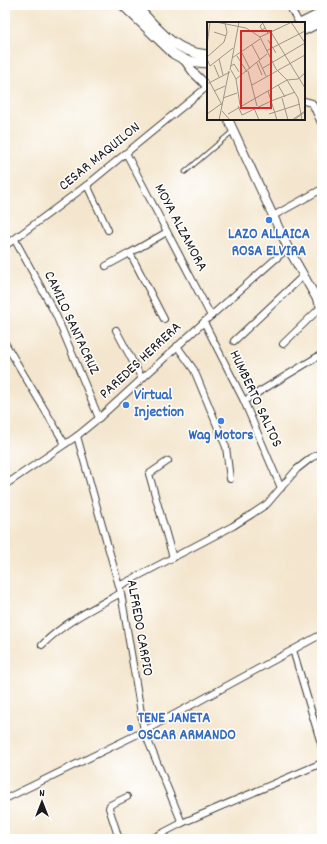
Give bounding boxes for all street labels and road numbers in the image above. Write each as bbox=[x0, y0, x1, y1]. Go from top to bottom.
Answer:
street label: CESAR MAQUILON bbox=[54, 117, 146, 197]
street label: MOYA ALZAMORA bbox=[148, 180, 212, 276]
street label: CAMILO SANTACRUZ bbox=[37, 268, 105, 379]
street label: PAREDES HERRERA bbox=[95, 317, 187, 405]
street label: HUMBERTO SALTOS bbox=[223, 347, 287, 451]
street label: ALFREDO CARPIO bbox=[120, 578, 158, 678]

